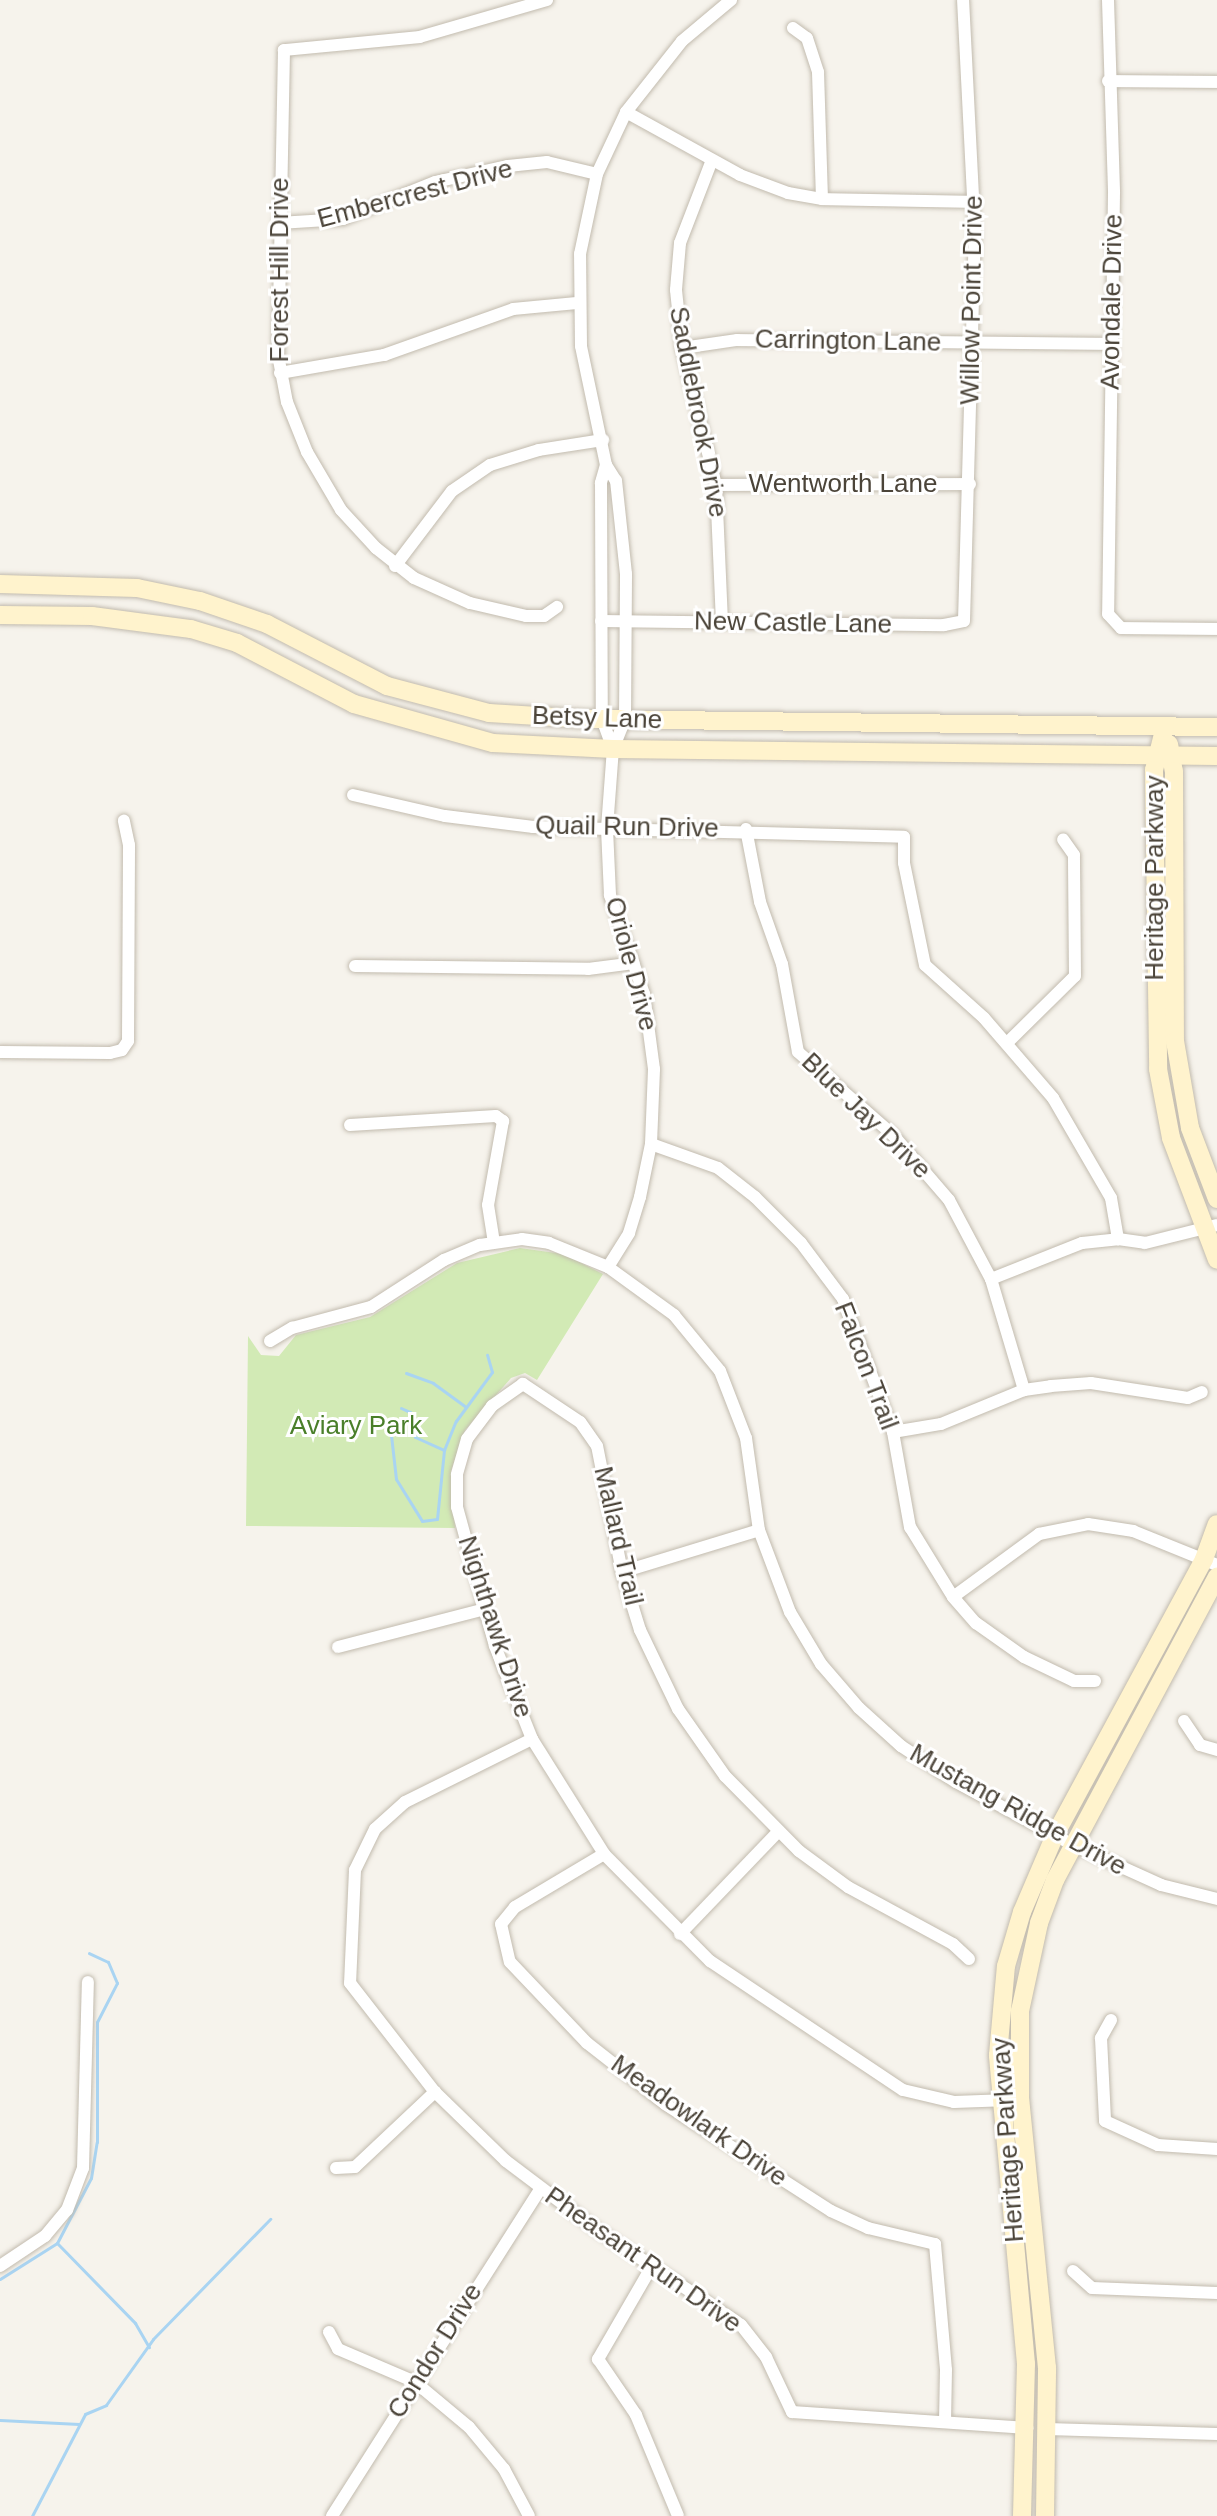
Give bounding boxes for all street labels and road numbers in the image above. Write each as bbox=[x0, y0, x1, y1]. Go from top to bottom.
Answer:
street label: Embercrest Drive bbox=[314, 153, 516, 235]
street label: Forest Hill Drive bbox=[264, 178, 296, 362]
street label: Willow Point Drive bbox=[955, 195, 989, 405]
street label: Avondale Drive bbox=[1095, 214, 1129, 390]
street label: Saddlebrook Drive bbox=[662, 304, 734, 520]
street label: Carrington Lane bbox=[755, 324, 941, 358]
street label: Wentworth Lane bbox=[749, 468, 937, 500]
street label: New Castle Lane bbox=[694, 606, 892, 640]
street label: Betsy Lane bbox=[531, 700, 663, 736]
street label: Heritage Parkway bbox=[1139, 775, 1171, 981]
street label: Quail Run Drive bbox=[535, 810, 719, 844]
street label: Oriole Drive bbox=[598, 894, 664, 1034]
street label: Blue Jay Drive bbox=[795, 1047, 937, 1185]
street label: Falcon Trail bbox=[827, 1297, 905, 1435]
street label: Mallard Trail bbox=[587, 1463, 649, 1609]
street label: Nighthawk Drive bbox=[451, 1532, 539, 1722]
street label: Mustang Ridge Drive bbox=[904, 1738, 1132, 1882]
street label: Heritage Parkway bbox=[985, 2037, 1031, 2243]
street label: Meadowlark Drive bbox=[605, 2049, 793, 2193]
street label: Pheasant Run Drive bbox=[539, 2180, 747, 2340]
street label: Condor Drive bbox=[381, 2278, 489, 2424]

